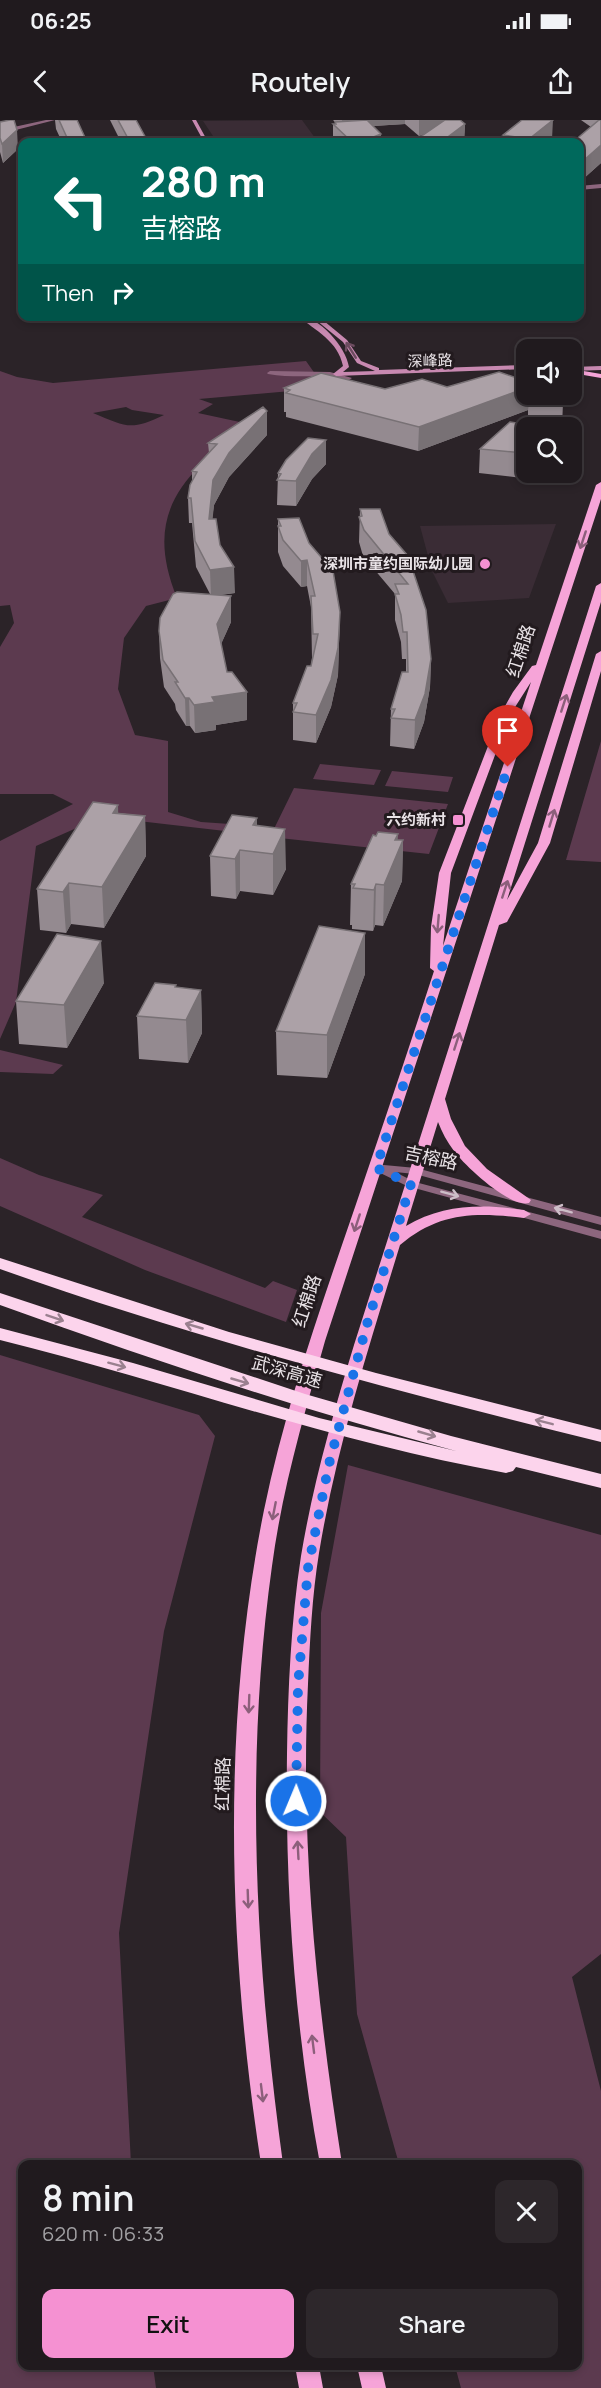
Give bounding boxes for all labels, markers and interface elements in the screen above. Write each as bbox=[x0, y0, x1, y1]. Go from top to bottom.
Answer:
text: 06:25 bbox=[30, 6, 92, 36]
text: Routely bbox=[251, 63, 350, 100]
icon: back bbox=[24, 65, 57, 98]
icon: share bbox=[544, 65, 577, 98]
text: 280 m bbox=[141, 152, 266, 210]
icon: left bbox=[42, 162, 120, 240]
text: 吉榕路 bbox=[141, 209, 222, 246]
icon: right bbox=[106, 276, 139, 309]
text: Then bbox=[42, 278, 94, 308]
map controls bbox=[516, 339, 582, 483]
button: sound bbox=[516, 339, 582, 405]
one-way arrow bbox=[345, 342, 357, 359]
street label: 深峰路 bbox=[407, 349, 453, 372]
button: search bbox=[516, 417, 582, 483]
one-way arrow bbox=[576, 530, 587, 549]
place label: 深圳市童约国际幼儿园 bbox=[323, 553, 473, 574]
marker: 深圳市童约国际幼儿园 bbox=[478, 557, 492, 571]
street label: 红棉路 bbox=[500, 621, 540, 680]
one-way arrow bbox=[559, 694, 570, 713]
pin bbox=[482, 705, 533, 767]
icon: arrive bbox=[491, 714, 524, 747]
place label: 六约新村 bbox=[386, 809, 446, 830]
one-way arrow bbox=[547, 809, 558, 828]
marker: 六约新村 bbox=[451, 813, 465, 827]
one-way arrow bbox=[500, 880, 511, 899]
one-way arrow bbox=[432, 913, 443, 933]
one-way arrow bbox=[452, 1032, 463, 1051]
street label: 吉榕路 bbox=[402, 1140, 460, 1174]
one-way arrow bbox=[440, 1189, 459, 1201]
one-way arrow bbox=[553, 1204, 572, 1216]
one-way arrow bbox=[351, 1213, 362, 1232]
street label: 红棉路 bbox=[286, 1271, 326, 1330]
one-way arrow bbox=[45, 1314, 64, 1325]
one-way arrow bbox=[185, 1320, 204, 1331]
street label: 武深高速 bbox=[249, 1350, 325, 1392]
one-way arrow bbox=[107, 1360, 126, 1372]
one-way arrow bbox=[230, 1376, 249, 1387]
one-way arrow bbox=[535, 1415, 554, 1427]
one-way arrow bbox=[417, 1429, 436, 1441]
one-way arrow bbox=[268, 1501, 279, 1520]
one-way arrow bbox=[243, 1694, 255, 1714]
street label: 红棉路 bbox=[210, 1757, 234, 1811]
position arrow bbox=[264, 1769, 328, 1833]
one-way arrow bbox=[293, 1840, 304, 1860]
one-way arrow bbox=[243, 1888, 254, 1908]
one-way arrow bbox=[307, 2035, 318, 2055]
one-way arrow bbox=[257, 2083, 268, 2103]
text: 8 min bbox=[42, 2173, 134, 2222]
button: close bbox=[495, 2180, 558, 2243]
text: 620 m · 06:33 bbox=[42, 2220, 164, 2247]
button: Exit bbox=[42, 2289, 294, 2358]
button: Share bbox=[306, 2289, 558, 2358]

